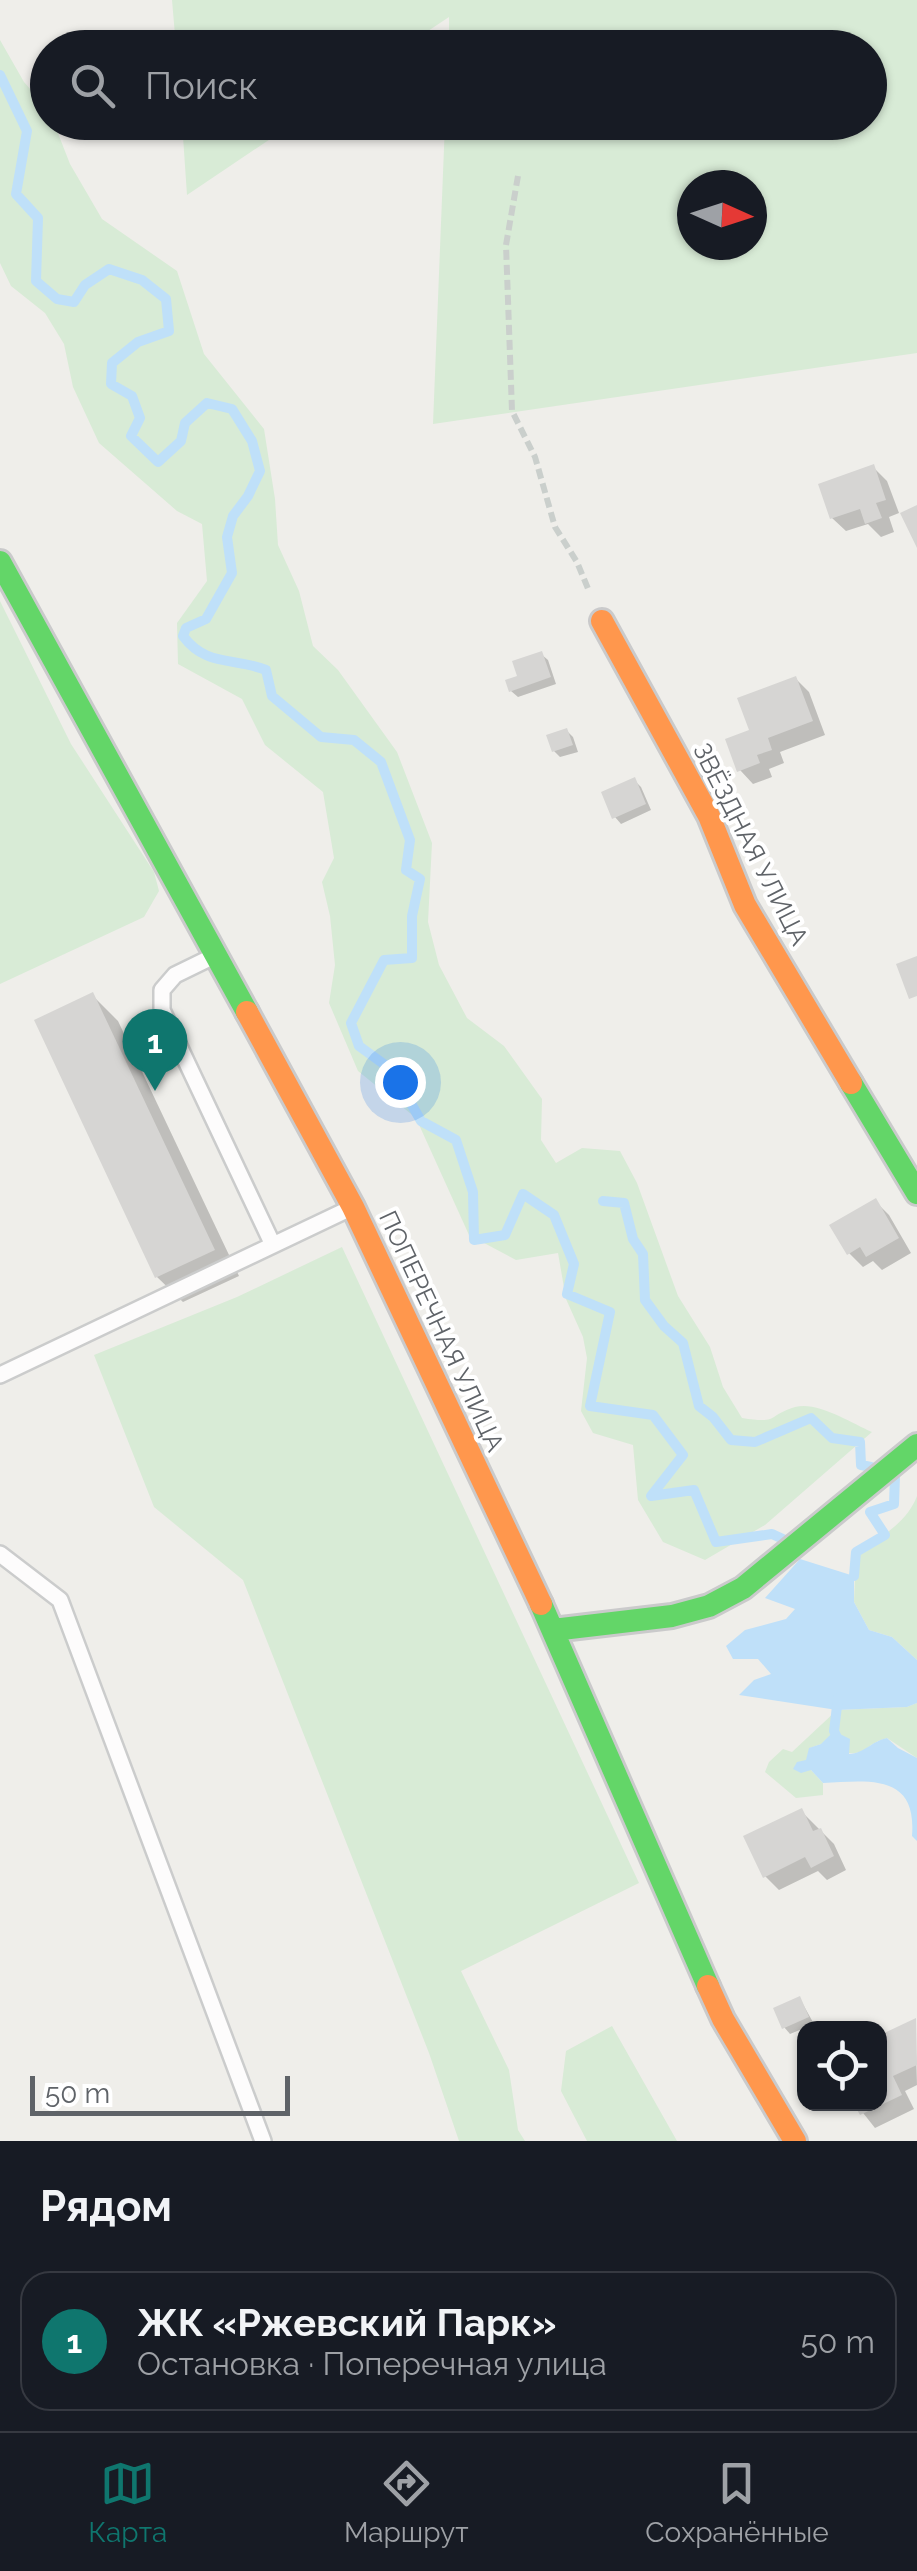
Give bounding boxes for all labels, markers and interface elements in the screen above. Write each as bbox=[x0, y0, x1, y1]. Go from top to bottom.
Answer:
search box bbox=[30, 30, 887, 140]
icon: search bbox=[65, 58, 120, 113]
text: Поиск bbox=[145, 63, 258, 108]
north arrow bbox=[677, 170, 767, 260]
street label: ЗВЁЗДНАЯ УЛИЦА bbox=[687, 738, 815, 950]
pin: 1 bbox=[122, 1008, 188, 1091]
your location bbox=[375, 1057, 426, 1108]
street label: ПОПЕРЕЧНАЯ УЛИЦА bbox=[373, 1206, 511, 1456]
map controls bbox=[797, 2021, 887, 2111]
button: locate bbox=[797, 2021, 887, 2111]
scale bar bbox=[30, 2071, 290, 2116]
text: 50 m bbox=[45, 2077, 110, 2110]
text: Рядом bbox=[40, 2182, 172, 2231]
text: ЖК «Ржевский Парк» bbox=[137, 2300, 556, 2345]
text: 1 bbox=[67, 2323, 82, 2360]
text: 50 m bbox=[800, 2323, 875, 2360]
text: Остановка · Поперечная улица bbox=[137, 2345, 607, 2382]
tab: Карта bbox=[88, 2456, 167, 2549]
tab: Маршрут bbox=[344, 2456, 469, 2549]
tab: Сохранённые bbox=[645, 2456, 829, 2549]

